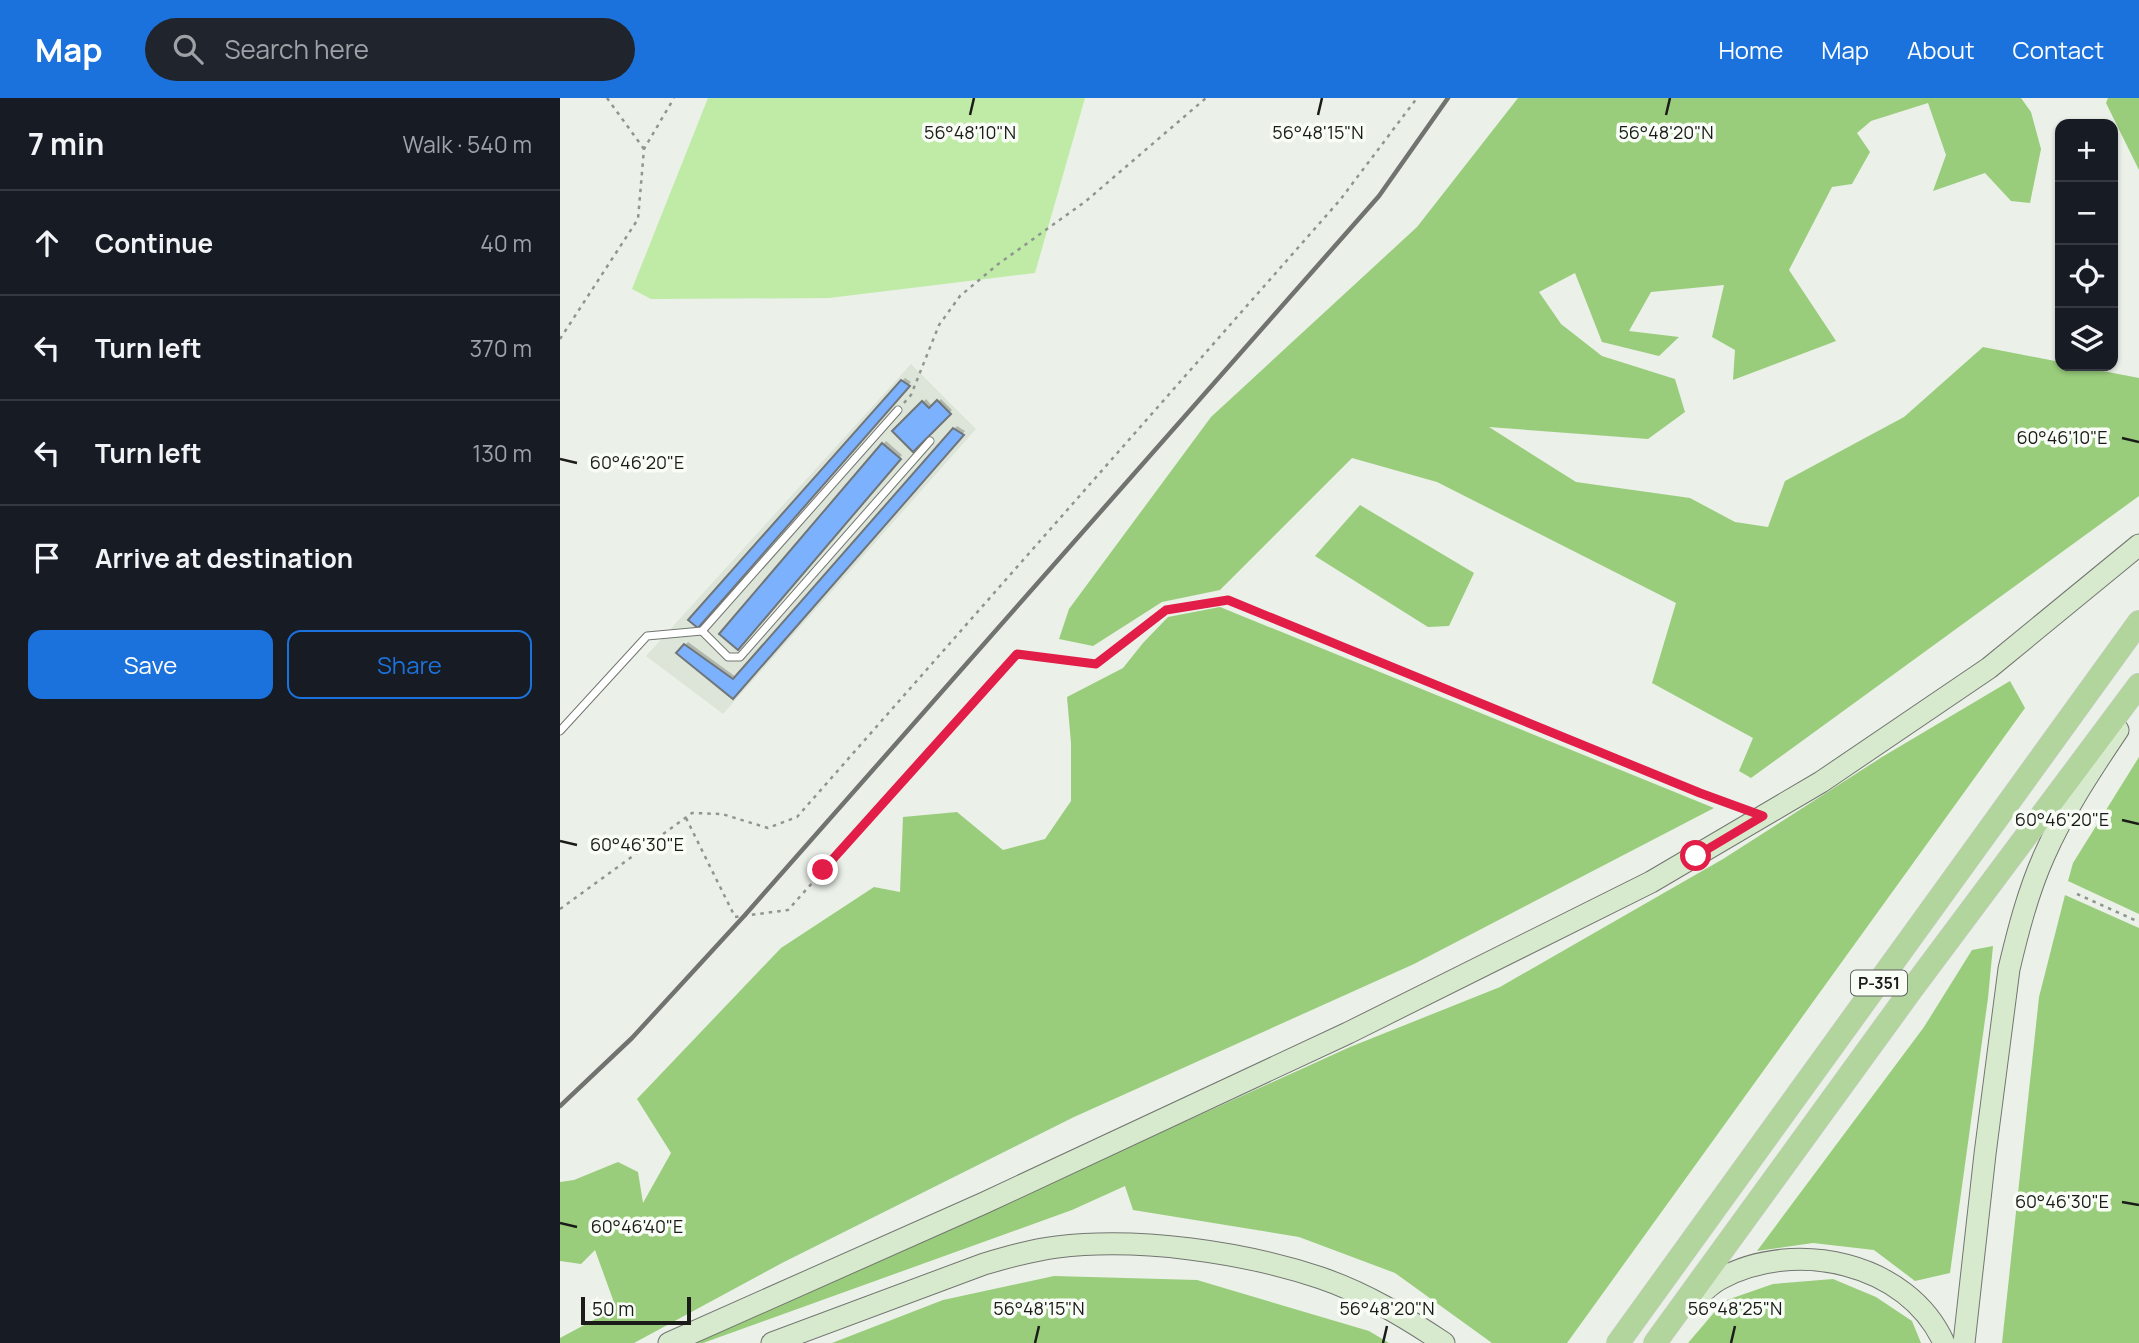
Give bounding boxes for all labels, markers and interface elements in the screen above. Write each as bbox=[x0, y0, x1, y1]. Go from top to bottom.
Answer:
search box bbox=[145, 18, 635, 81]
text: Map bbox=[35, 27, 103, 72]
icon: search bbox=[169, 30, 207, 68]
text: Search here bbox=[225, 31, 369, 67]
text: Home bbox=[1718, 33, 1783, 66]
text: Map bbox=[1821, 33, 1869, 66]
text: About bbox=[1907, 33, 1975, 66]
text: Contact bbox=[2013, 33, 2104, 66]
map controls bbox=[2055, 119, 2118, 371]
button: + bbox=[2055, 119, 2118, 182]
text: 56°48'10"N bbox=[924, 120, 1016, 144]
text: 56°48'15"N bbox=[1272, 120, 1364, 144]
text: 56°48'20"N bbox=[1618, 120, 1714, 144]
text: 7 min bbox=[28, 123, 104, 164]
text: Walk · 540 m bbox=[403, 128, 532, 160]
button: − bbox=[2055, 182, 2118, 245]
icon: ahead bbox=[28, 224, 66, 262]
text: Continue bbox=[95, 225, 213, 261]
text: 40 m bbox=[480, 227, 532, 259]
button: locate bbox=[2055, 245, 2118, 308]
button: layers bbox=[2055, 308, 2118, 371]
icon: left bbox=[28, 329, 66, 367]
text: Turn left bbox=[95, 330, 202, 366]
text: 370 m bbox=[470, 332, 532, 364]
text: 60°46'10"E bbox=[2016, 425, 2108, 449]
icon: left bbox=[28, 434, 66, 472]
text: Turn left bbox=[95, 435, 202, 471]
text: 130 m bbox=[472, 437, 532, 469]
text: 60°46'20"E bbox=[590, 450, 684, 474]
icon: arrive bbox=[28, 539, 66, 577]
text: Arrive at destination bbox=[95, 540, 353, 576]
button: Save bbox=[28, 630, 273, 699]
button: Share bbox=[287, 630, 532, 699]
text: 60°46'20"E bbox=[2015, 807, 2109, 831]
text: 60°46'30"E bbox=[590, 832, 684, 856]
route start bbox=[1680, 840, 1711, 871]
route end bbox=[807, 854, 838, 885]
road number: Р-351 bbox=[1851, 970, 1907, 996]
text: 60°46'30"E bbox=[2015, 1189, 2109, 1213]
text: 60°46'40"E bbox=[591, 1214, 683, 1238]
scale bar bbox=[581, 1294, 691, 1326]
text: 50 m bbox=[592, 1296, 634, 1322]
text: 56°48'15"N bbox=[993, 1296, 1085, 1320]
text: 56°48'20"N bbox=[1339, 1296, 1435, 1320]
text: 56°48'25"N bbox=[1688, 1296, 1782, 1320]

